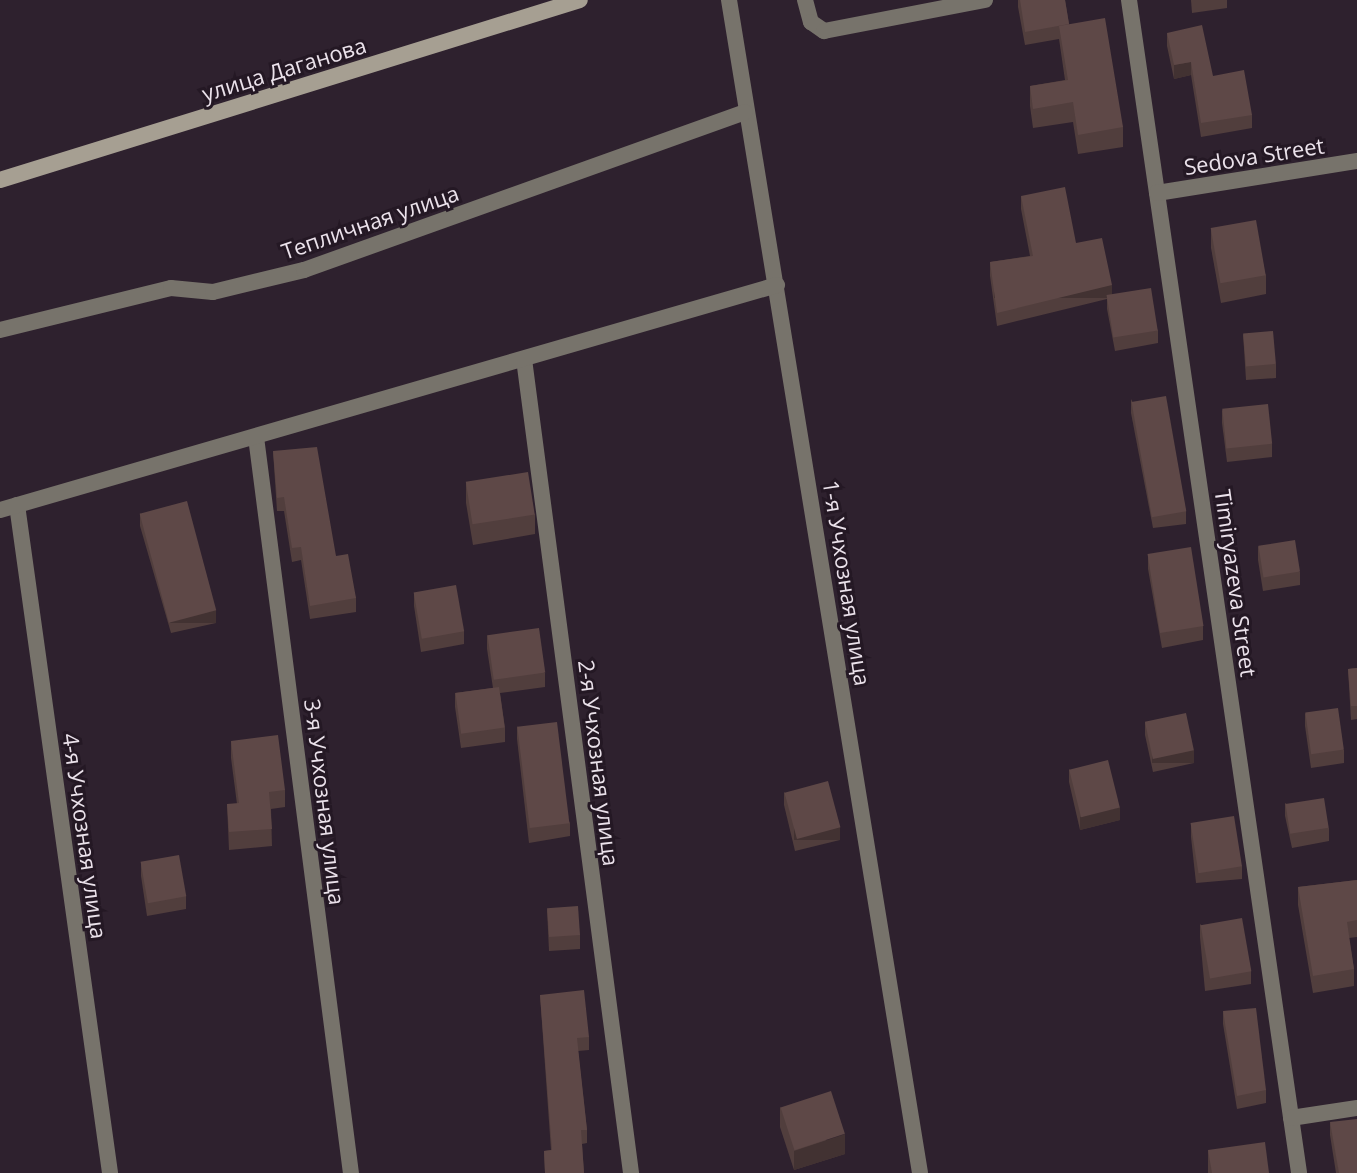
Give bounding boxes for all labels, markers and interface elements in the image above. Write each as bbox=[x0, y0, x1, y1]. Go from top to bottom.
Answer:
street label: улица Даганова bbox=[199, 31, 369, 107]
street label: Sedova Street bbox=[1182, 132, 1326, 180]
street label: Тепличная улица bbox=[278, 179, 462, 265]
street label: 1-я Учхозная улица bbox=[818, 478, 876, 688]
street label: Timiryazeva Street bbox=[1210, 488, 1262, 678]
street label: 2-я Учхозная улица bbox=[573, 658, 625, 868]
street label: 3-я Учхозная улица bbox=[299, 697, 351, 907]
street label: 4-я Учхозная улица bbox=[57, 731, 113, 941]

